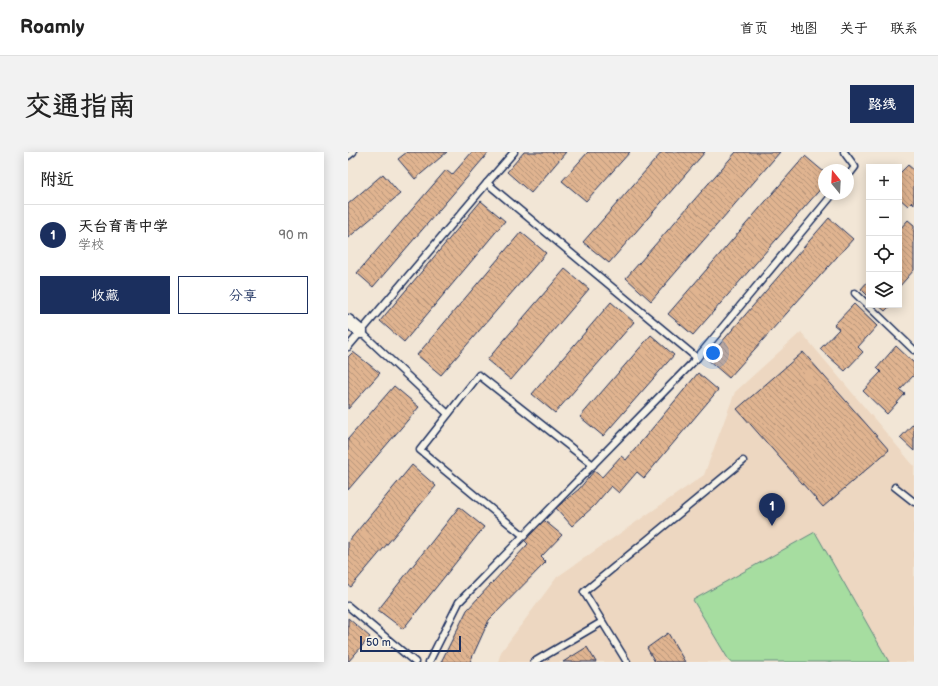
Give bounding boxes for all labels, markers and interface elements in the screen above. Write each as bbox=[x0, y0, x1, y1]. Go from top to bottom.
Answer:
text: Roamly bbox=[20, 16, 84, 39]
text: 首页 bbox=[740, 20, 768, 37]
text: 地图 bbox=[790, 20, 818, 37]
text: 关于 bbox=[840, 20, 868, 37]
text: 联系 bbox=[890, 20, 918, 37]
button: 路线 bbox=[850, 85, 914, 123]
text: 交通指南 bbox=[24, 90, 136, 123]
north arrow bbox=[818, 164, 854, 200]
map controls bbox=[866, 164, 902, 308]
button: + bbox=[866, 164, 902, 200]
text: 附近 bbox=[40, 170, 74, 190]
button: − bbox=[866, 200, 902, 236]
text: 天台育青中学 bbox=[78, 217, 168, 236]
text: 1 bbox=[50, 227, 56, 243]
text: 90 m bbox=[279, 227, 308, 243]
button: locate bbox=[866, 236, 902, 272]
text: 学校 bbox=[78, 237, 104, 253]
button: layers bbox=[866, 272, 902, 308]
button: 收藏 bbox=[40, 276, 170, 314]
button: 分享 bbox=[178, 276, 308, 314]
your location bbox=[703, 343, 723, 363]
pin: 1 bbox=[759, 493, 785, 526]
scale bar bbox=[360, 634, 461, 653]
text: 50 m bbox=[366, 636, 391, 649]

